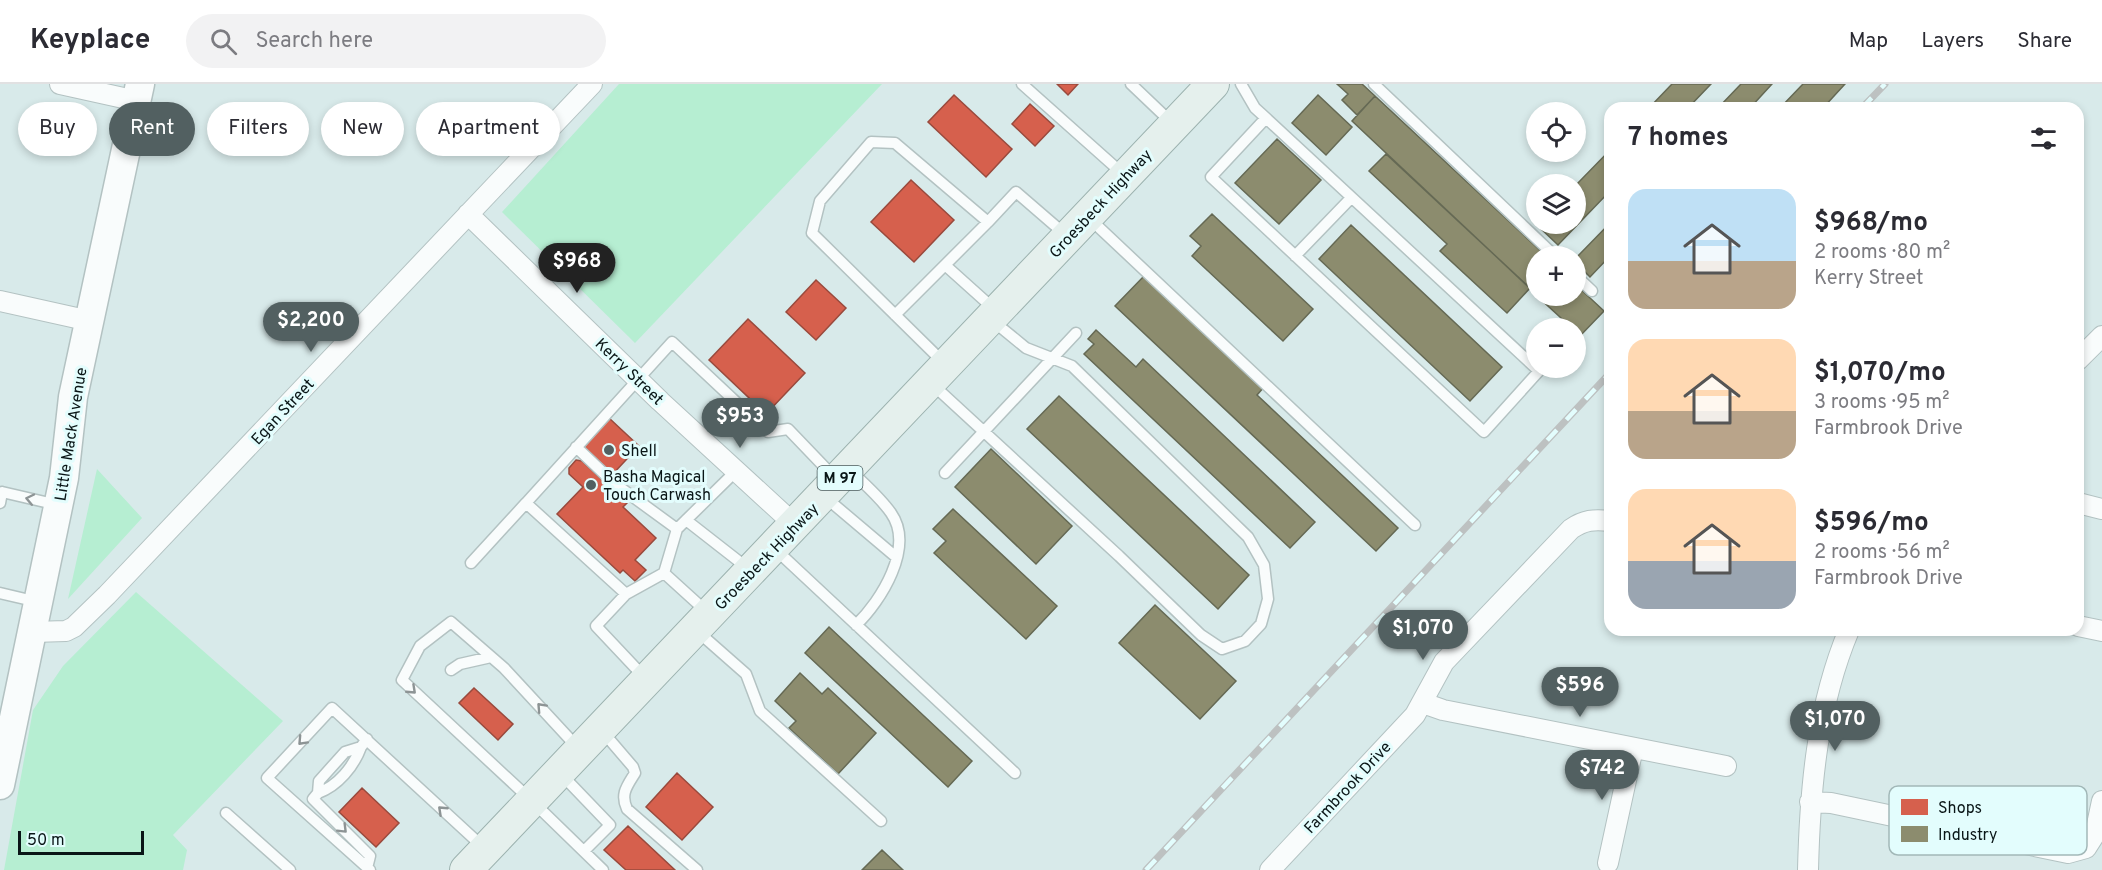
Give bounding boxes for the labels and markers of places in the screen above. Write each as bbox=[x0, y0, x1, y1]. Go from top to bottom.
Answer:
pin: $968 bbox=[541, 243, 613, 294]
pin: $2,200 bbox=[262, 302, 360, 353]
pin: $953 bbox=[704, 398, 776, 449]
place label: Shell bbox=[621, 442, 657, 462]
marker: Shell bbox=[602, 443, 616, 457]
place label: Basha Magical Touch Carwash bbox=[603, 468, 711, 506]
marker: Basha Magical Touch Carwash bbox=[584, 478, 598, 492]
pin: $1,070 bbox=[1374, 610, 1472, 661]
pin: $596 bbox=[1544, 667, 1616, 718]
pin: $1,070 bbox=[1786, 701, 1884, 752]
pin: $742 bbox=[1566, 750, 1638, 801]

